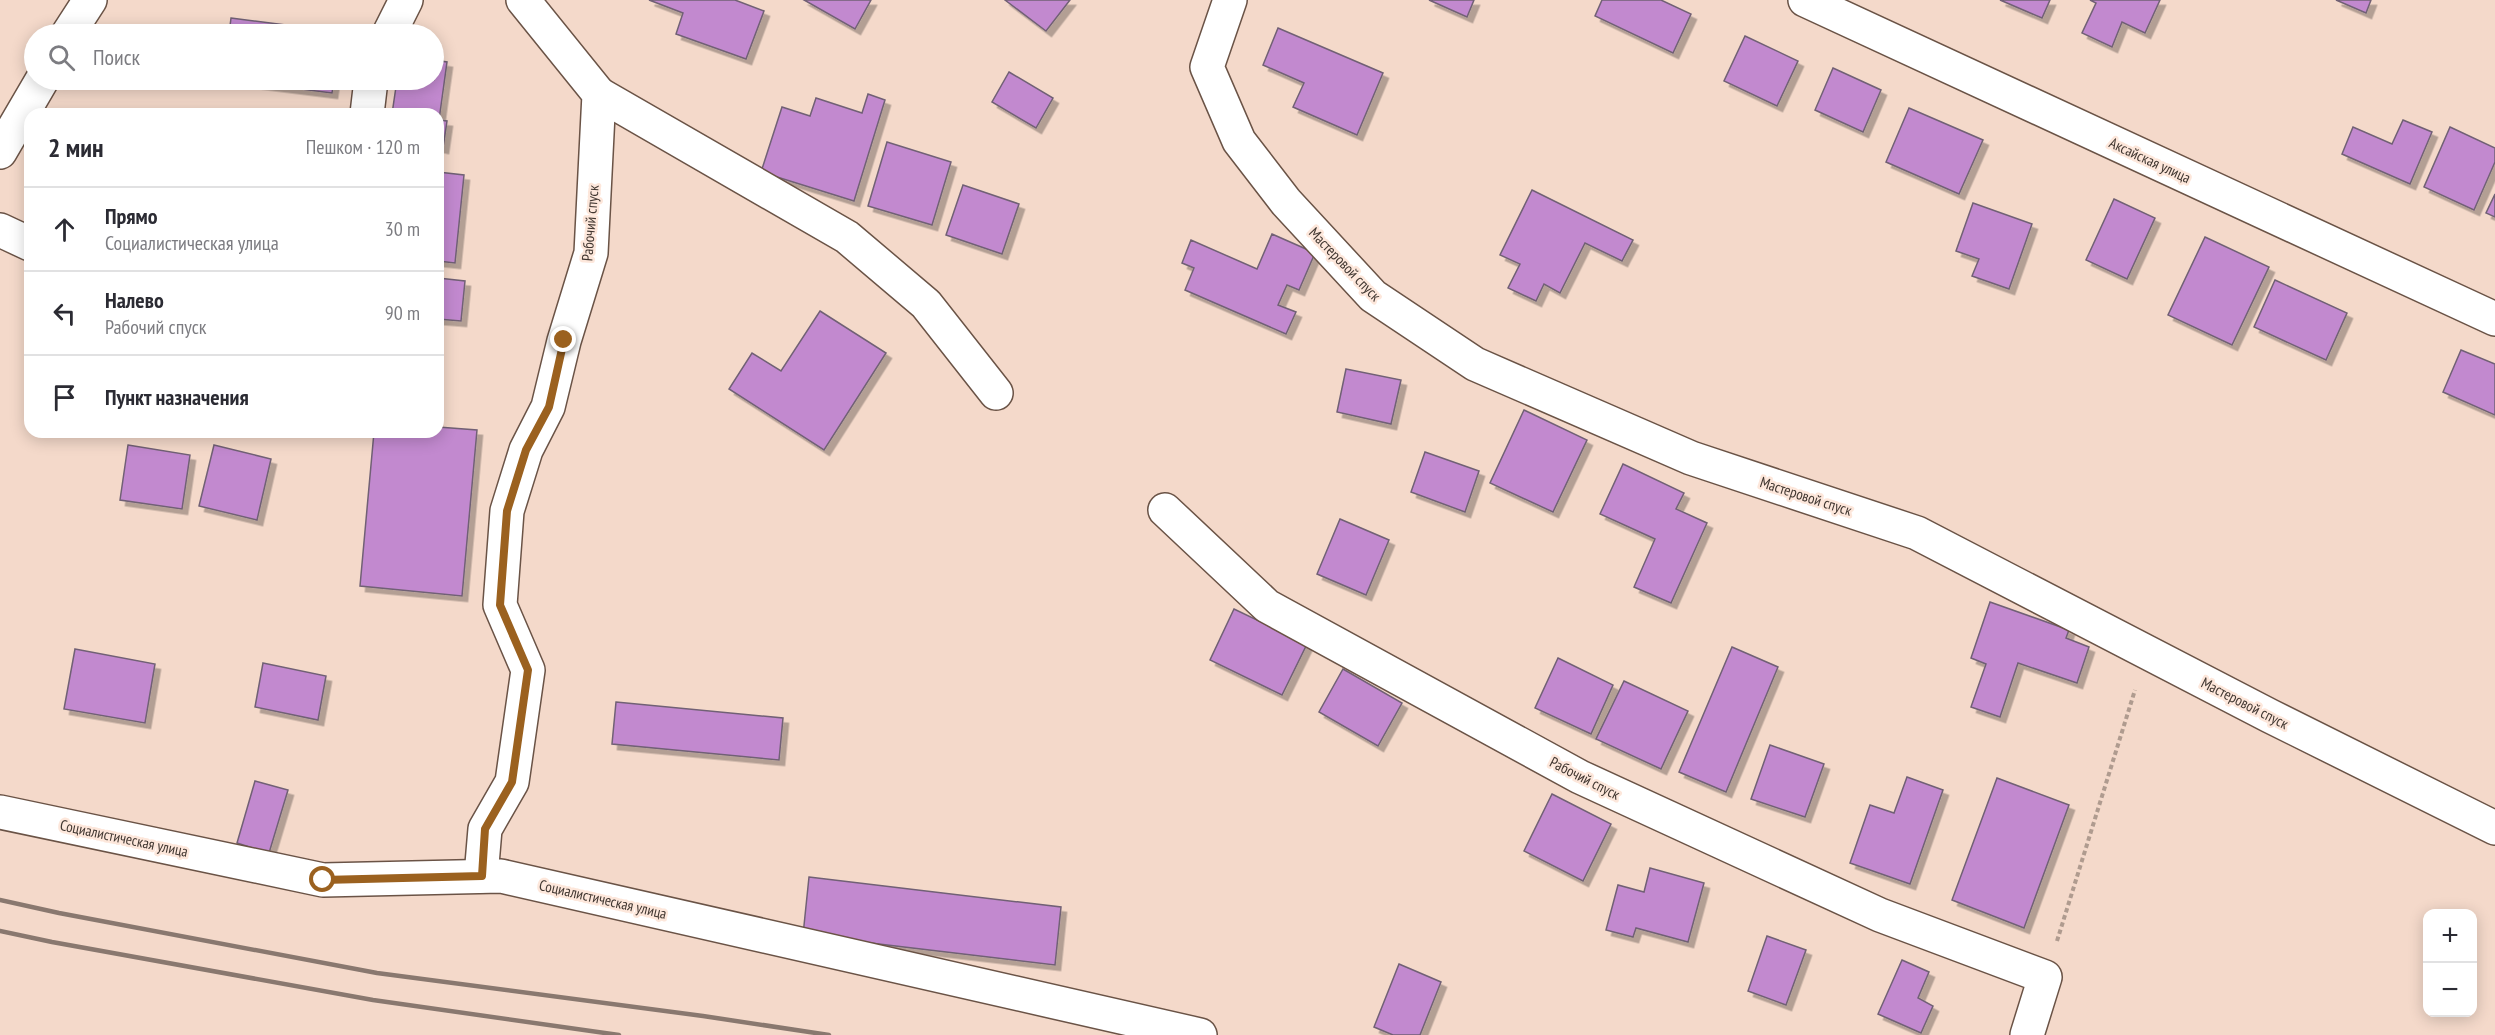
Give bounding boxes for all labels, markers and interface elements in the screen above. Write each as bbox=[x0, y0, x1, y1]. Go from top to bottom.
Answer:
search box bbox=[24, 24, 444, 90]
icon: search bbox=[45, 41, 78, 74]
text: Поиск bbox=[93, 43, 140, 71]
text: 2 мин bbox=[48, 131, 103, 164]
street label: Аксайская улица bbox=[2106, 133, 2194, 187]
text: Пешком · 120 m bbox=[306, 134, 420, 160]
street label: Рабочий спуск bbox=[577, 184, 603, 262]
text: Прямо bbox=[105, 202, 158, 230]
icon: ahead bbox=[48, 213, 81, 246]
text: 30 m bbox=[385, 216, 420, 242]
street label: Мастеровой спуск bbox=[1305, 223, 1385, 305]
text: Социалистическая улица bbox=[105, 230, 279, 256]
text: Налево bbox=[105, 286, 164, 314]
icon: left bbox=[48, 297, 81, 330]
text: 90 m bbox=[385, 300, 420, 326]
text: Рабочий спуск bbox=[105, 314, 207, 340]
route end bbox=[550, 326, 576, 352]
icon: arrive bbox=[48, 381, 81, 414]
text: Пункт назначения bbox=[105, 383, 249, 411]
street label: Мастеровой спуск bbox=[1758, 472, 1854, 520]
street label: Мастеровой спуск bbox=[2198, 673, 2292, 733]
street label: Рабочий спуск bbox=[1547, 752, 1623, 804]
street label: Социалистическая улица bbox=[58, 815, 190, 861]
route start bbox=[309, 866, 335, 892]
street label: Социалистическая улица bbox=[537, 875, 669, 923]
map controls bbox=[2423, 909, 2477, 1017]
button: + bbox=[2423, 909, 2477, 963]
button: − bbox=[2423, 963, 2477, 1017]

